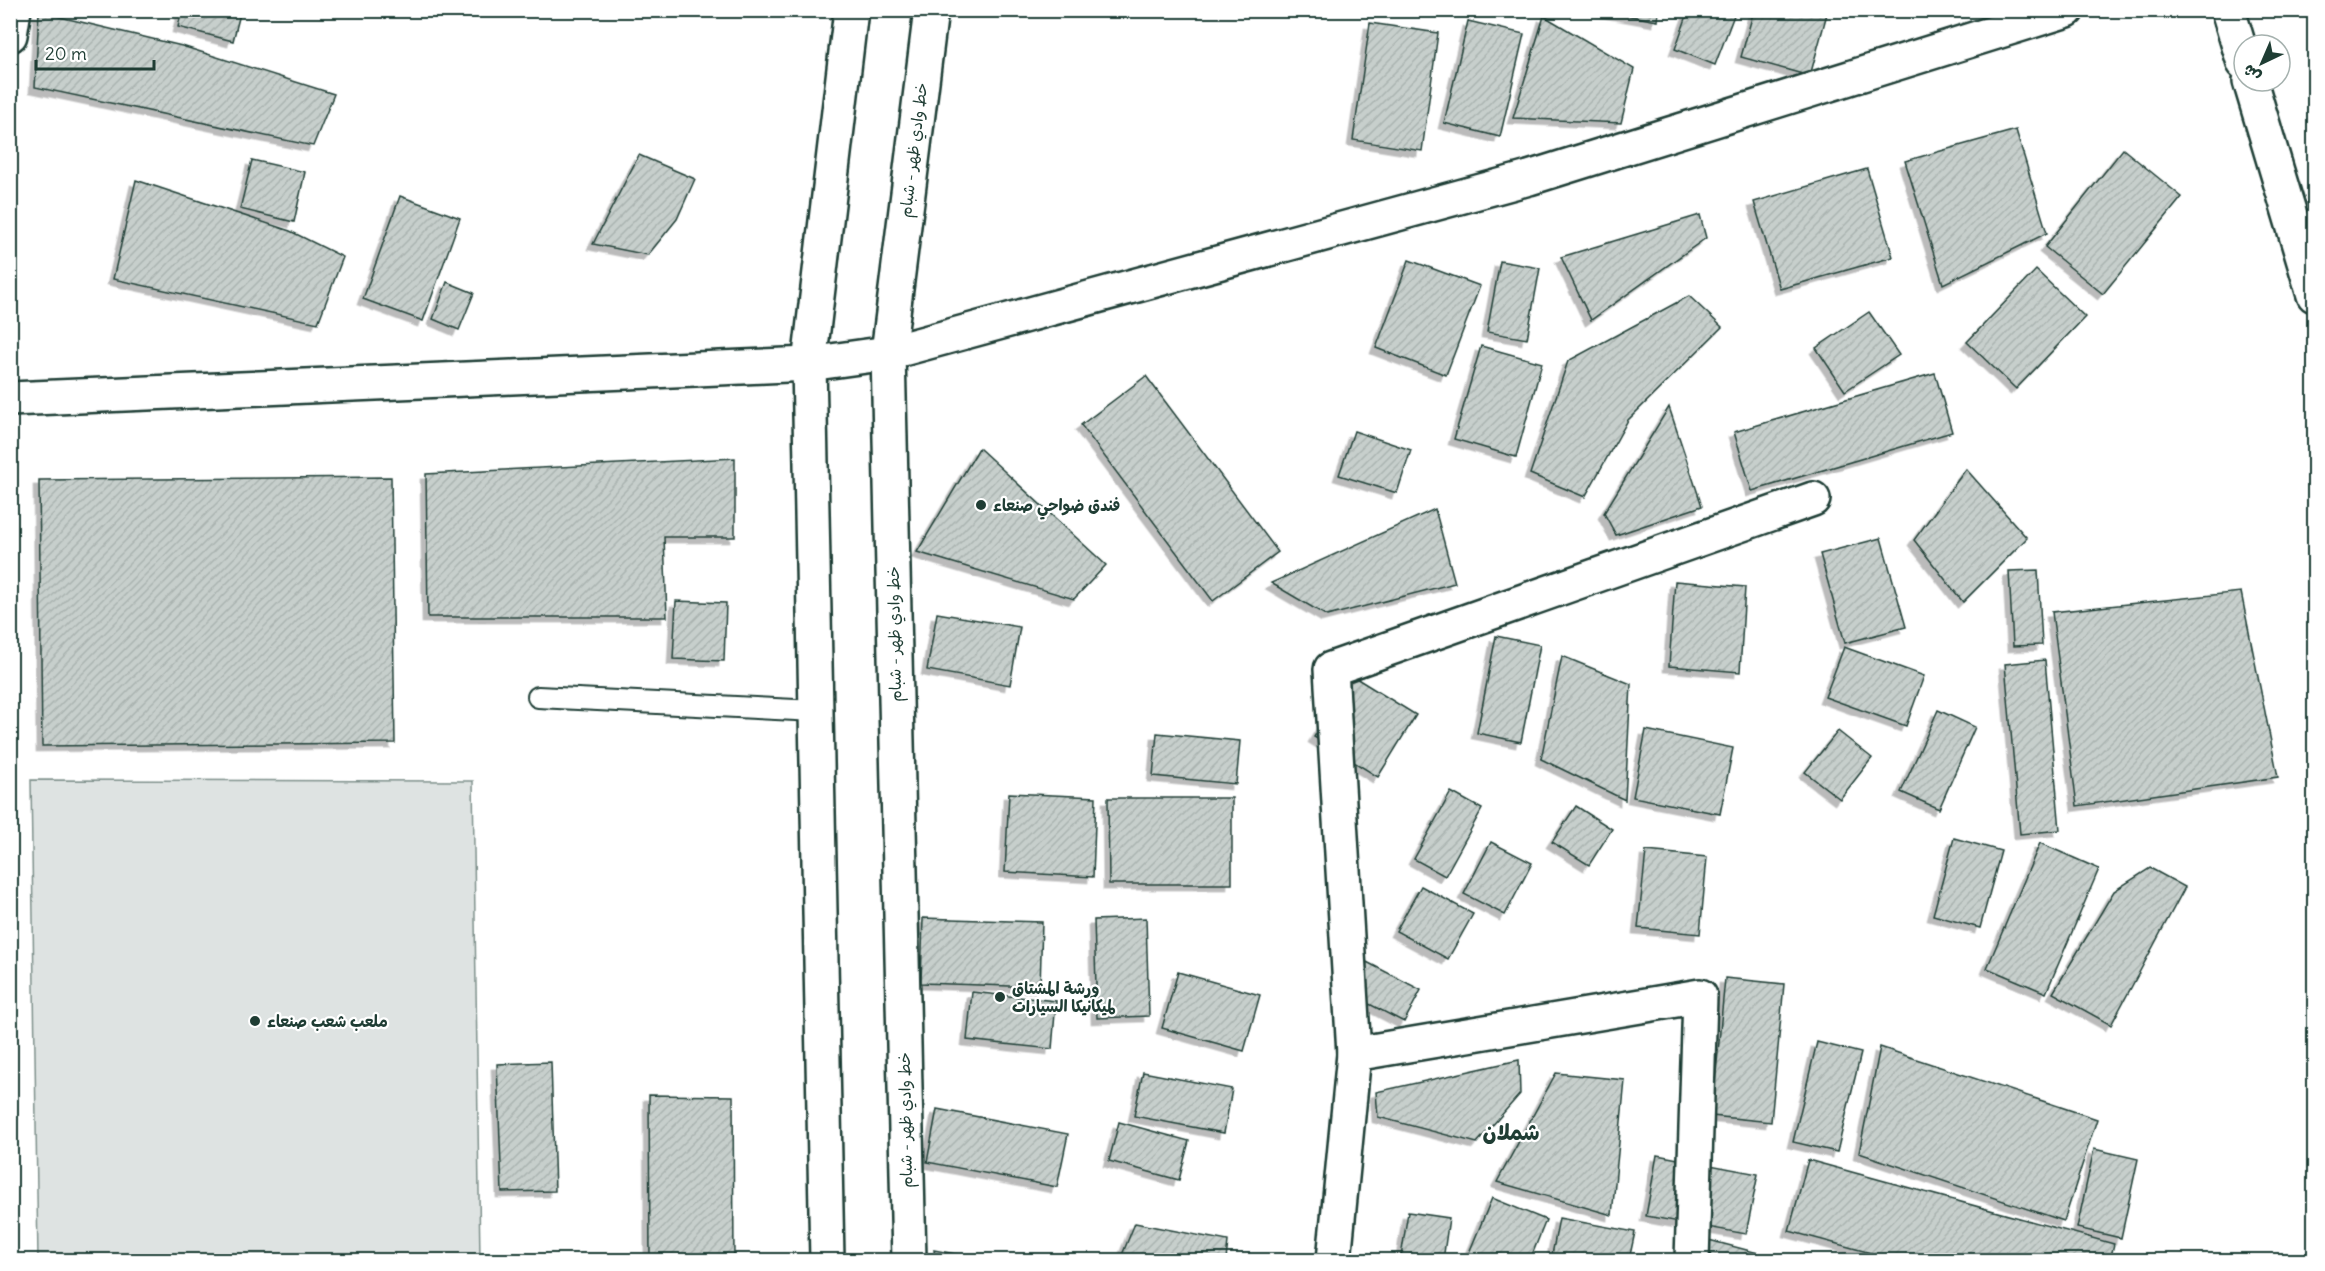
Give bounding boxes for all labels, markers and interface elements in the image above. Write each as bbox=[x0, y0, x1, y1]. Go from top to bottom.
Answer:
scale bar bbox=[36, 33, 154, 71]
north arrow bbox=[2232, 33, 2292, 93]
text: 20 m bbox=[45, 42, 87, 65]
text: ش bbox=[2238, 60, 2265, 87]
street label: خط وادي ظهر - شبام bbox=[895, 81, 934, 219]
place label: فندق ضواحي صنعاء bbox=[993, 495, 1120, 520]
marker: فندق ضواحي صنعاء bbox=[974, 498, 988, 512]
street label: خط وادي ظهر - شبام bbox=[883, 566, 908, 702]
place label: ورشة المشتاق لميكانيكا السيارات bbox=[1012, 978, 1116, 1016]
marker: ورشة المشتاق لميكانيكا السيارات bbox=[993, 990, 1007, 1004]
place label: ملعب شعب صنعاء bbox=[267, 1011, 388, 1031]
marker: ملعب شعب صنعاء bbox=[248, 1014, 262, 1028]
street label: خط وادي ظهر - شبام bbox=[894, 1052, 919, 1188]
district label: شملان bbox=[1482, 1118, 1540, 1146]

